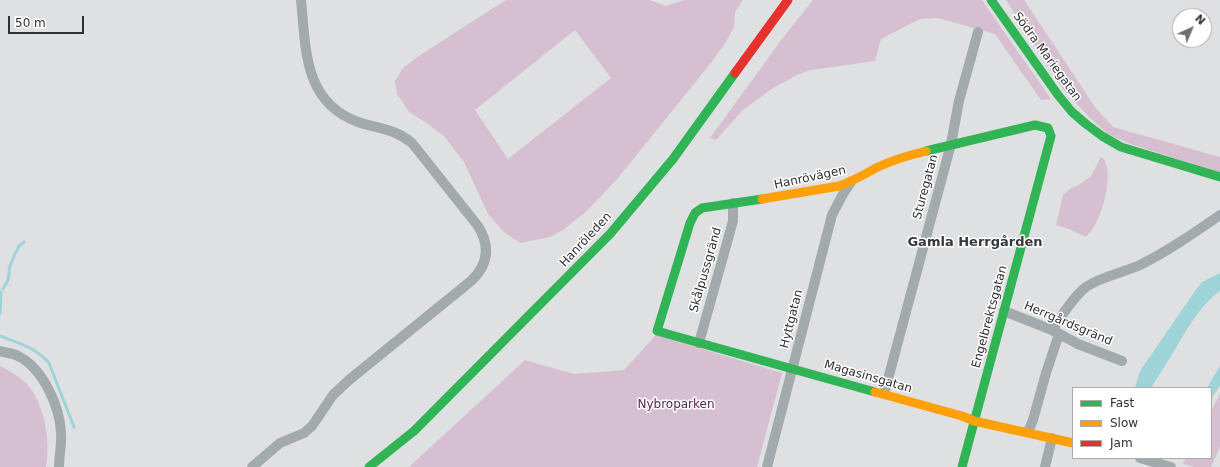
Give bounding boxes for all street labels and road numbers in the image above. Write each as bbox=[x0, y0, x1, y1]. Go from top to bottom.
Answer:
street label: Södra Mariegatan bbox=[1010, 10, 1084, 104]
street label: Sturegatan bbox=[910, 153, 942, 221]
street label: Hanrövägen bbox=[773, 163, 847, 193]
street label: Hanröleden bbox=[557, 210, 615, 270]
street label: Skålpussgränd bbox=[687, 226, 725, 314]
street label: Engelbrektsgatan bbox=[969, 264, 1011, 370]
street label: Hyttgatan bbox=[778, 288, 806, 350]
street label: Herrgårdsgränd bbox=[1022, 299, 1114, 349]
street label: Magasinsgatan bbox=[822, 358, 914, 396]

